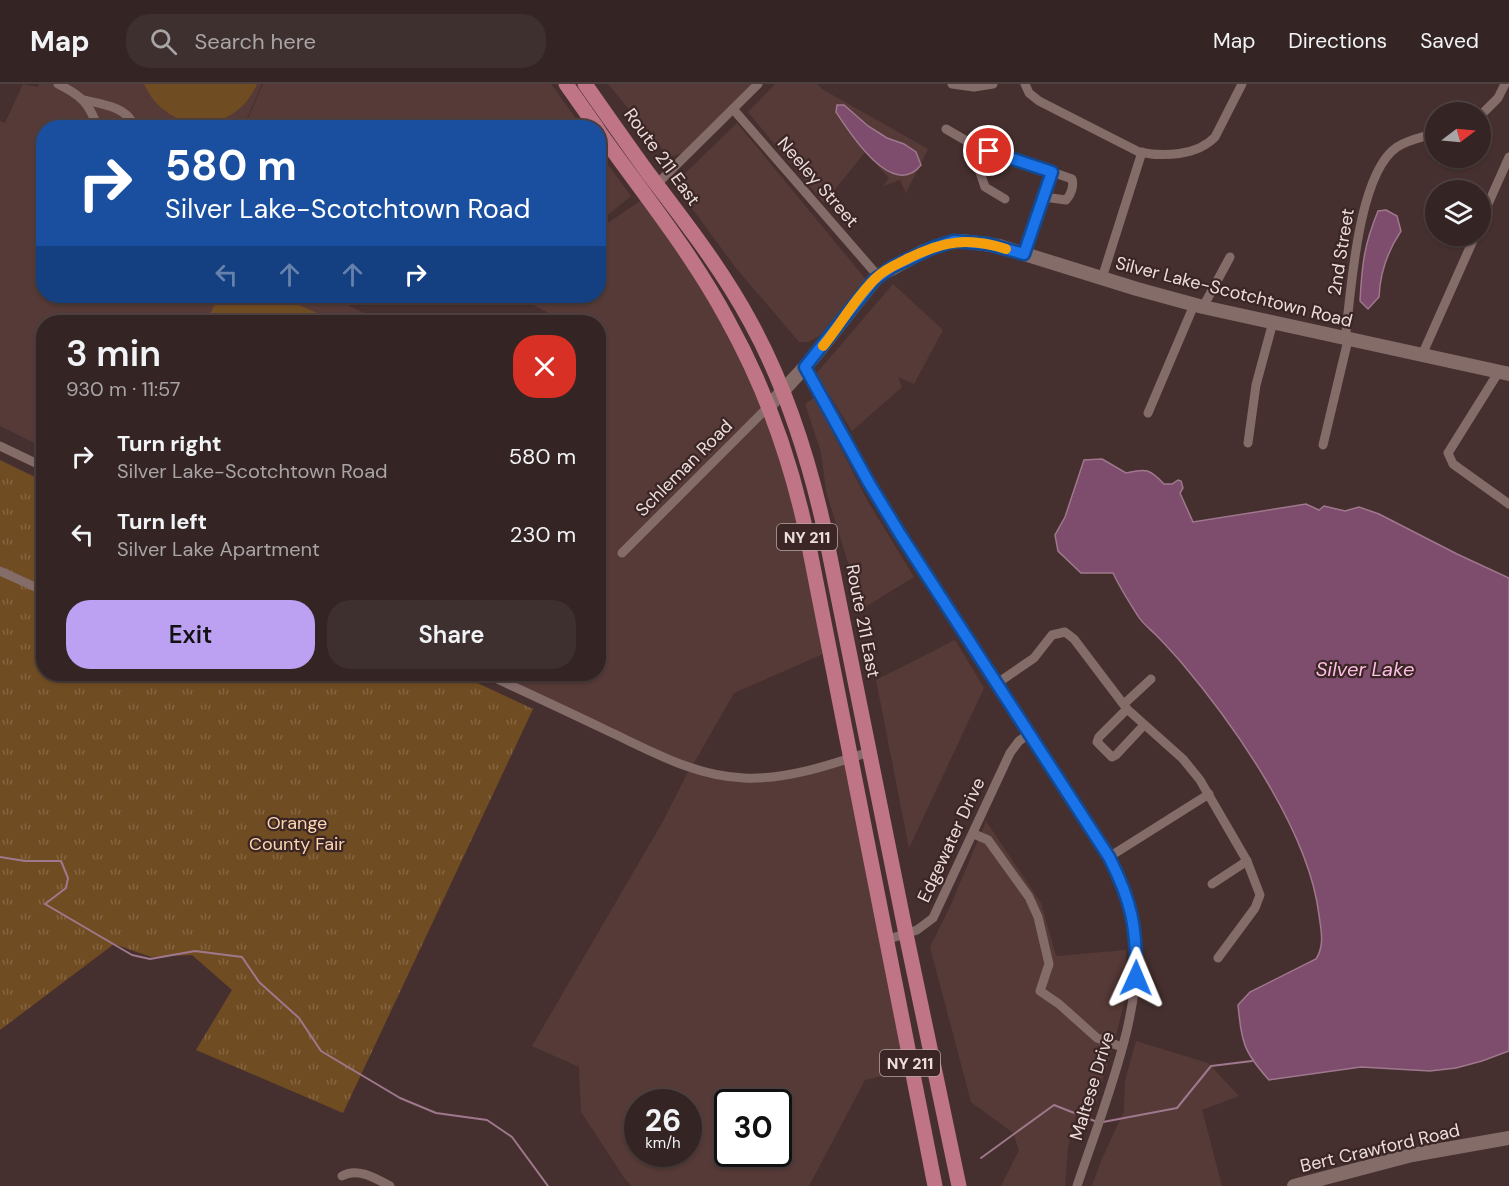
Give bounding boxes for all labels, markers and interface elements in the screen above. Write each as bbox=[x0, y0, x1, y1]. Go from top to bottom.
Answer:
search box bbox=[126, 14, 546, 68]
text: Map bbox=[30, 23, 90, 60]
icon: search bbox=[147, 25, 180, 58]
text: Search here bbox=[195, 27, 316, 56]
text: Map bbox=[1213, 27, 1255, 55]
text: Directions bbox=[1288, 27, 1387, 55]
text: Saved bbox=[1420, 27, 1479, 55]
north arrow bbox=[1425, 102, 1491, 168]
map controls bbox=[1425, 102, 1491, 246]
street label: Route 211 East bbox=[618, 103, 706, 211]
pin bbox=[963, 125, 1014, 176]
street label: Neeley Street bbox=[772, 132, 864, 232]
icon: arrive bbox=[972, 134, 1005, 167]
text: 580 m bbox=[165, 138, 297, 193]
icon: right bbox=[66, 144, 144, 222]
button: layers bbox=[1425, 180, 1491, 246]
text: Silver Lake-Scotchtown Road bbox=[165, 191, 530, 226]
street label: 2nd Street bbox=[1322, 207, 1360, 297]
street label: Silver Lake-Scotchtown Road bbox=[1113, 251, 1355, 333]
icon: left bbox=[210, 258, 243, 291]
icon: ahead bbox=[273, 258, 306, 291]
icon: ahead bbox=[336, 258, 369, 291]
icon: right bbox=[399, 258, 432, 291]
text: 3 min bbox=[66, 330, 161, 377]
button: close bbox=[513, 335, 576, 398]
text: 930 m · 11:57 bbox=[66, 376, 181, 402]
street label: Schleman Road bbox=[630, 414, 738, 522]
text: Turn right bbox=[117, 429, 222, 458]
icon: right bbox=[66, 440, 99, 473]
text: 580 m bbox=[509, 442, 576, 471]
text: Silver Lake-Scotchtown Road bbox=[117, 458, 388, 484]
text: Turn left bbox=[117, 507, 207, 536]
icon: left bbox=[66, 518, 99, 551]
text: 230 m bbox=[510, 520, 576, 549]
road number: NY 211 bbox=[777, 524, 837, 550]
text: Silver Lake Apartment bbox=[117, 536, 320, 562]
street label: Route 211 East bbox=[840, 562, 886, 680]
button: Exit bbox=[66, 600, 315, 669]
button: Share bbox=[327, 600, 576, 669]
water label: Silver Lake bbox=[1316, 656, 1414, 682]
street label: Edgewater Drive bbox=[912, 774, 990, 906]
park label: Orange County Fair bbox=[249, 811, 345, 856]
position arrow bbox=[1104, 946, 1168, 1010]
street label: Maltese Drive bbox=[1064, 1029, 1120, 1143]
road number: NY 211 bbox=[880, 1050, 940, 1076]
speed limit sign: 30 bbox=[714, 1089, 792, 1167]
text: 26 bbox=[645, 1101, 681, 1140]
street label: Bert Crawford Road bbox=[1298, 1118, 1462, 1178]
text: km/h bbox=[645, 1133, 681, 1153]

